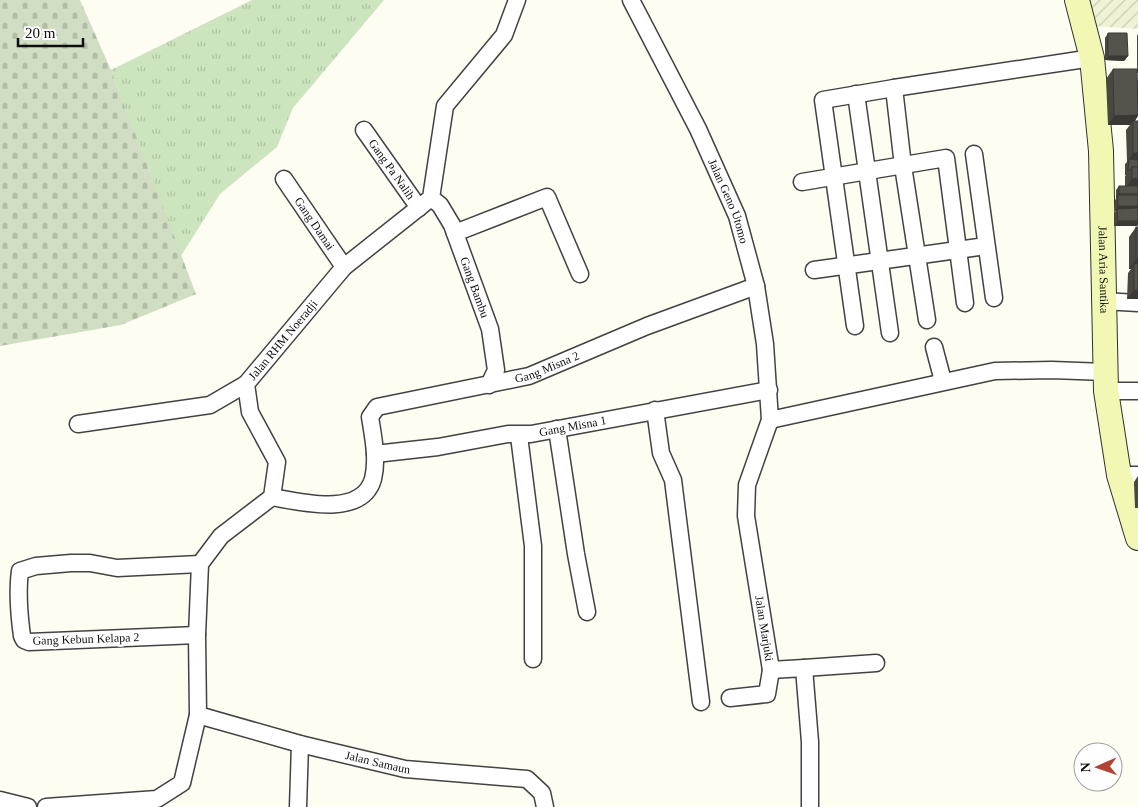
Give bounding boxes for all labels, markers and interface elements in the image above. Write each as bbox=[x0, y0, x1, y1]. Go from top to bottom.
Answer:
scale bar bbox=[18, 15, 82, 47]
text: 20 m bbox=[25, 25, 56, 41]
street label: Gang Pa Nalih bbox=[366, 136, 418, 202]
street label: Jalan Geno Utomo bbox=[705, 157, 751, 245]
street label: Gang Damai bbox=[291, 194, 338, 253]
street label: Jalan Aria Santika bbox=[1096, 226, 1111, 314]
street label: Gang Bambu bbox=[457, 255, 492, 320]
street label: Jalan RHM Noeradji bbox=[245, 297, 321, 383]
street label: Gang Misna 2 bbox=[514, 349, 581, 386]
street label: Gang Misna 1 bbox=[538, 413, 607, 439]
street label: Jalan Marjuki bbox=[752, 595, 777, 663]
street label: Gang Kebun Kelapa 2 bbox=[32, 630, 140, 648]
north arrow bbox=[1073, 742, 1123, 792]
street label: Jalan Samaun bbox=[344, 748, 411, 776]
text: N bbox=[1078, 762, 1093, 773]

